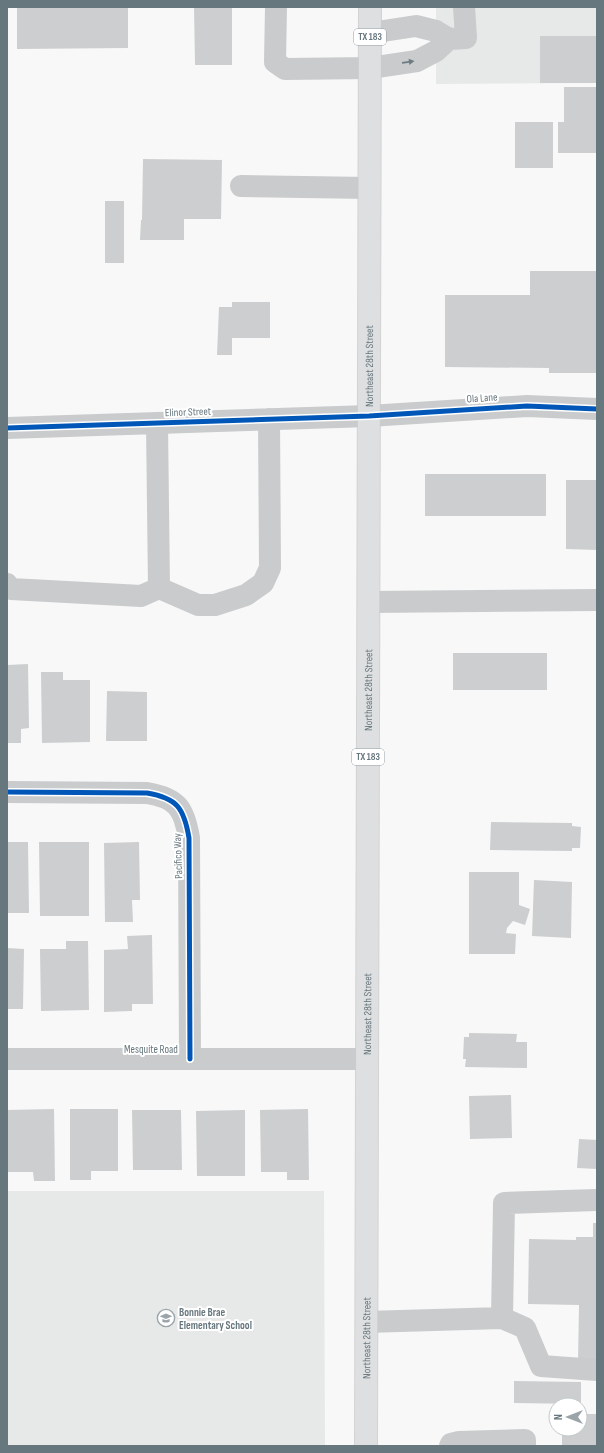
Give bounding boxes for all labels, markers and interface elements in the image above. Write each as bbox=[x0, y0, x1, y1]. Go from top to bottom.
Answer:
road number: TX 183 bbox=[354, 29, 386, 45]
one-way arrow bbox=[402, 59, 414, 65]
street label: Northeast 28th Street bbox=[362, 324, 376, 407]
street label: Ola Lane bbox=[466, 390, 498, 406]
street label: Elinor Street bbox=[165, 405, 212, 419]
street label: Northeast 28th Street bbox=[361, 648, 375, 731]
road number: TX 183 bbox=[352, 749, 384, 765]
street label: Pacifico Way bbox=[171, 832, 185, 879]
street label: Northeast 28th Street bbox=[361, 972, 374, 1055]
street label: Mesquite Road bbox=[124, 1043, 178, 1056]
street label: Northeast 28th Street bbox=[360, 1296, 373, 1379]
place label: Bonnie Brae Elementary School bbox=[179, 1306, 252, 1332]
school or university icon: Bonnie Brae Elementary School bbox=[156, 1308, 176, 1328]
north arrow bbox=[548, 1397, 588, 1437]
text: N bbox=[552, 1414, 565, 1420]

